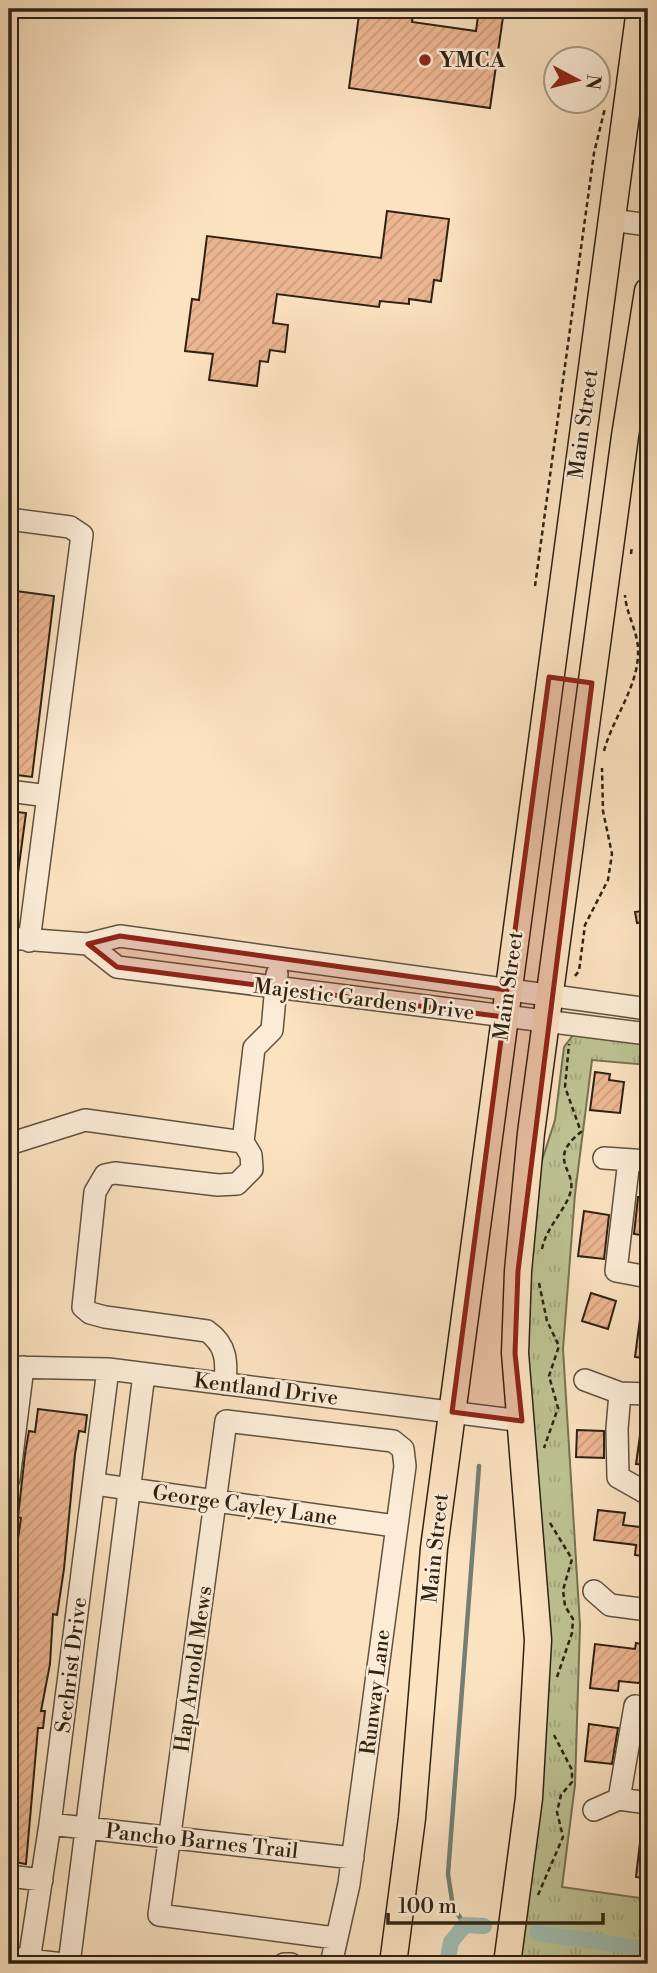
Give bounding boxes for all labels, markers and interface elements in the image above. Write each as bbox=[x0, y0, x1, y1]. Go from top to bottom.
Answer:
north arrow bbox=[542, 46, 612, 116]
place label: YMCA bbox=[439, 48, 506, 74]
marker: YMCA bbox=[417, 52, 433, 68]
text: N bbox=[580, 73, 606, 91]
street label: Main Street bbox=[563, 367, 605, 480]
street label: Main Street bbox=[488, 929, 530, 1042]
street label: Majestic Gardens Drive bbox=[252, 974, 476, 1026]
street label: Kentland Drive bbox=[192, 1368, 339, 1412]
street label: George Cayley Lane bbox=[151, 1480, 339, 1532]
street label: Main Street bbox=[417, 1491, 455, 1604]
street label: Hap Arnold Mews bbox=[169, 1584, 219, 1754]
street label: Sechrist Drive bbox=[51, 1596, 93, 1735]
street label: Runway Lane bbox=[355, 1628, 397, 1756]
street label: Pancho Barnes Trail bbox=[104, 1819, 300, 1865]
scale bar bbox=[388, 1882, 603, 1926]
text: 100 m bbox=[398, 1894, 457, 1920]

